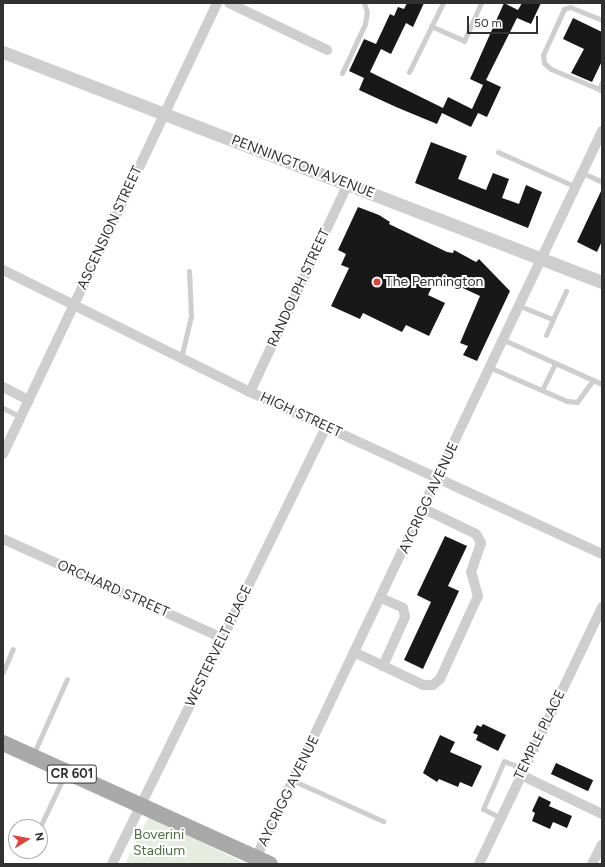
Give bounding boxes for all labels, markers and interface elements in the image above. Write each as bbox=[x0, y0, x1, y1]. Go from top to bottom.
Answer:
scale bar bbox=[469, 8, 540, 34]
text: 50 m bbox=[474, 16, 502, 30]
street label: PENNINGTON AVENUE bbox=[229, 132, 377, 202]
street label: ASCENSION STREET bbox=[74, 164, 146, 292]
street label: RANDOLPH STREET bbox=[264, 226, 334, 350]
place label: The Pennington bbox=[385, 274, 483, 290]
marker: The Pennington bbox=[372, 277, 382, 287]
street label: HIGH STREET bbox=[257, 389, 345, 441]
street label: AYCRIGG AVENUE bbox=[396, 440, 462, 556]
street label: ORCHARD STREET bbox=[54, 557, 172, 621]
street label: WESTERVELT PLACE bbox=[182, 582, 256, 710]
street label: TEMPLE PLACE bbox=[511, 687, 569, 783]
street label: AYCRIGG AVENUE bbox=[255, 733, 323, 849]
road number: CR 601 bbox=[46, 763, 98, 785]
north arrow bbox=[8, 819, 48, 859]
park label: Boverini Stadium bbox=[133, 827, 185, 860]
text: N bbox=[32, 831, 46, 842]

